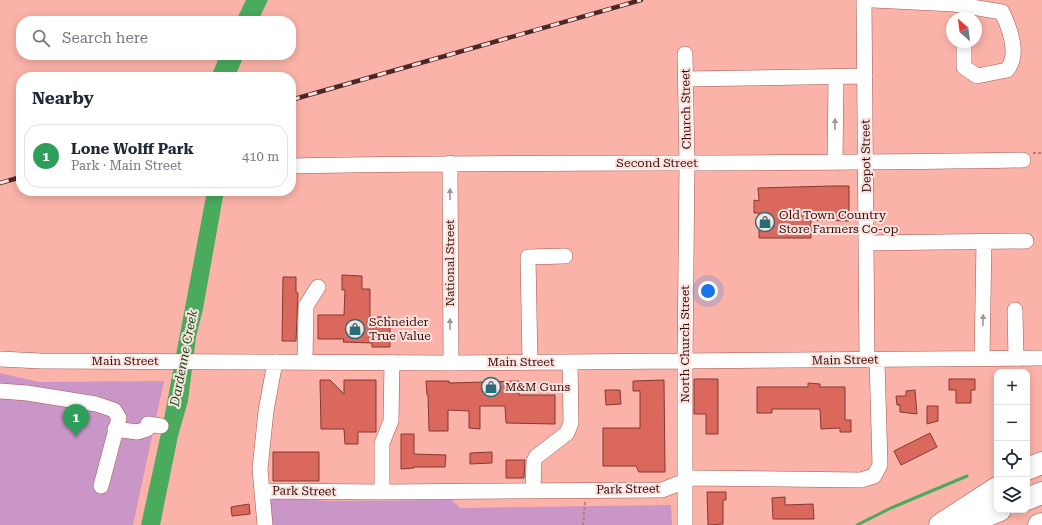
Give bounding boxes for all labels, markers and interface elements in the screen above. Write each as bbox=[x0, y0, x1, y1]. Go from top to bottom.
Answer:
north arrow bbox=[946, 12, 982, 48]
search box bbox=[16, 16, 296, 60]
icon: search bbox=[30, 27, 52, 49]
text: Search here bbox=[62, 29, 148, 47]
street label: Church Street bbox=[678, 68, 694, 149]
text: Nearby bbox=[32, 88, 94, 108]
one-way arrow bbox=[832, 117, 838, 130]
street label: Depot Street bbox=[858, 119, 874, 193]
text: Lone Wolff Park bbox=[71, 140, 194, 158]
text: 1 bbox=[42, 149, 50, 164]
text: 410 m bbox=[242, 149, 279, 164]
street label: Second Street bbox=[616, 156, 698, 170]
text: Park · Main Street bbox=[71, 158, 182, 173]
one-way arrow bbox=[447, 187, 453, 200]
place label: Old Town Country Store Farmers Co-op bbox=[779, 208, 899, 236]
shop icon: Old Town Country Store Farmers Co-op bbox=[754, 211, 776, 233]
street label: National Street bbox=[443, 219, 457, 306]
your location bbox=[698, 281, 718, 301]
street label: North Church Street bbox=[678, 285, 692, 403]
water label: Dardenne Creek bbox=[167, 308, 200, 409]
one-way arrow bbox=[980, 313, 986, 326]
place label: Schneider True Value bbox=[369, 315, 431, 343]
shop icon: Schneider True Value bbox=[344, 318, 366, 340]
one-way arrow bbox=[447, 318, 454, 330]
street label: Main Street bbox=[811, 352, 879, 368]
street label: Main Street bbox=[92, 354, 159, 368]
street label: Main Street bbox=[488, 355, 555, 369]
map controls bbox=[994, 369, 1030, 513]
button: + bbox=[994, 369, 1030, 405]
shop icon: M&M Guns bbox=[480, 376, 502, 398]
place label: M&M Guns bbox=[505, 380, 570, 394]
pin: 1 bbox=[63, 404, 89, 437]
button: − bbox=[994, 405, 1030, 441]
button: locate bbox=[994, 441, 1030, 477]
button: layers bbox=[994, 477, 1030, 513]
street label: Park Street bbox=[596, 481, 661, 497]
street label: Park Street bbox=[272, 483, 337, 499]

